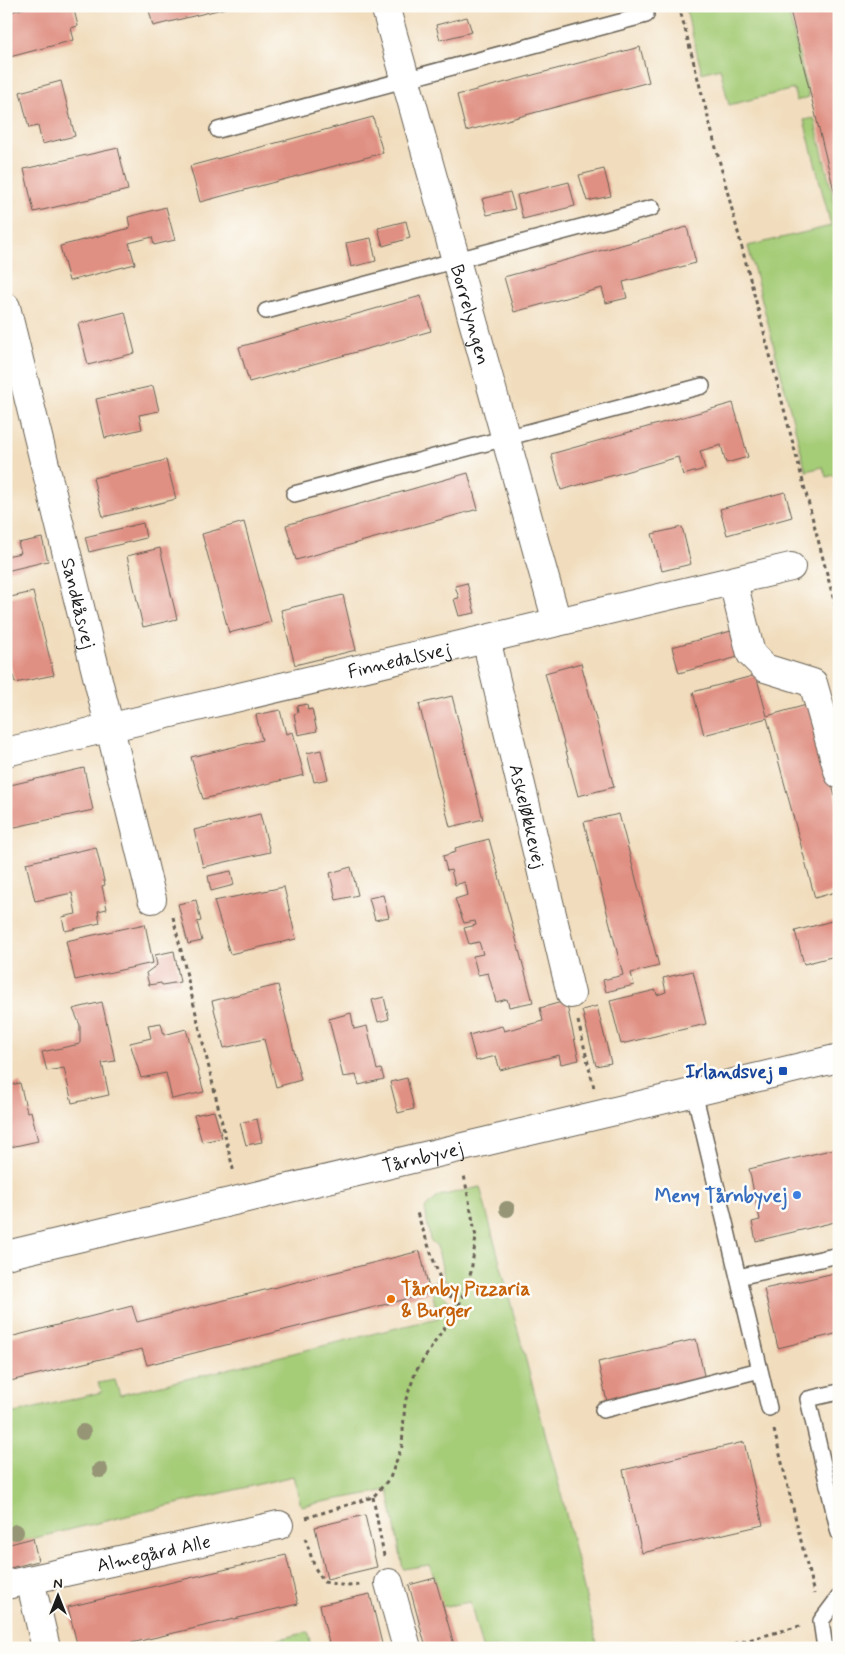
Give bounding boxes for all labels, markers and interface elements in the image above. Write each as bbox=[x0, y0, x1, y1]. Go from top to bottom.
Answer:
street label: Borrelyngen bbox=[444, 262, 496, 368]
street label: Sandkåsvej bbox=[54, 556, 101, 652]
street label: Finnedalsvej bbox=[345, 637, 454, 685]
street label: Askeløkkevej bbox=[502, 762, 552, 871]
place label: Irlandsvej bbox=[685, 1060, 773, 1085]
marker: Irlandsvej bbox=[777, 1065, 789, 1077]
street label: Tårnbyvej bbox=[380, 1136, 466, 1180]
place label: Meny Tårnbyvej bbox=[655, 1184, 787, 1210]
marker: Meny Tårnbyvej bbox=[791, 1189, 803, 1201]
place label: Tårnby Pizzaria & Burger bbox=[401, 1277, 531, 1327]
marker: Tårnby Pizzaria & Burger bbox=[385, 1293, 397, 1305]
street label: Almegård Alle bbox=[95, 1529, 213, 1579]
north arrow bbox=[32, 1572, 82, 1622]
text: N bbox=[53, 1575, 63, 1593]

